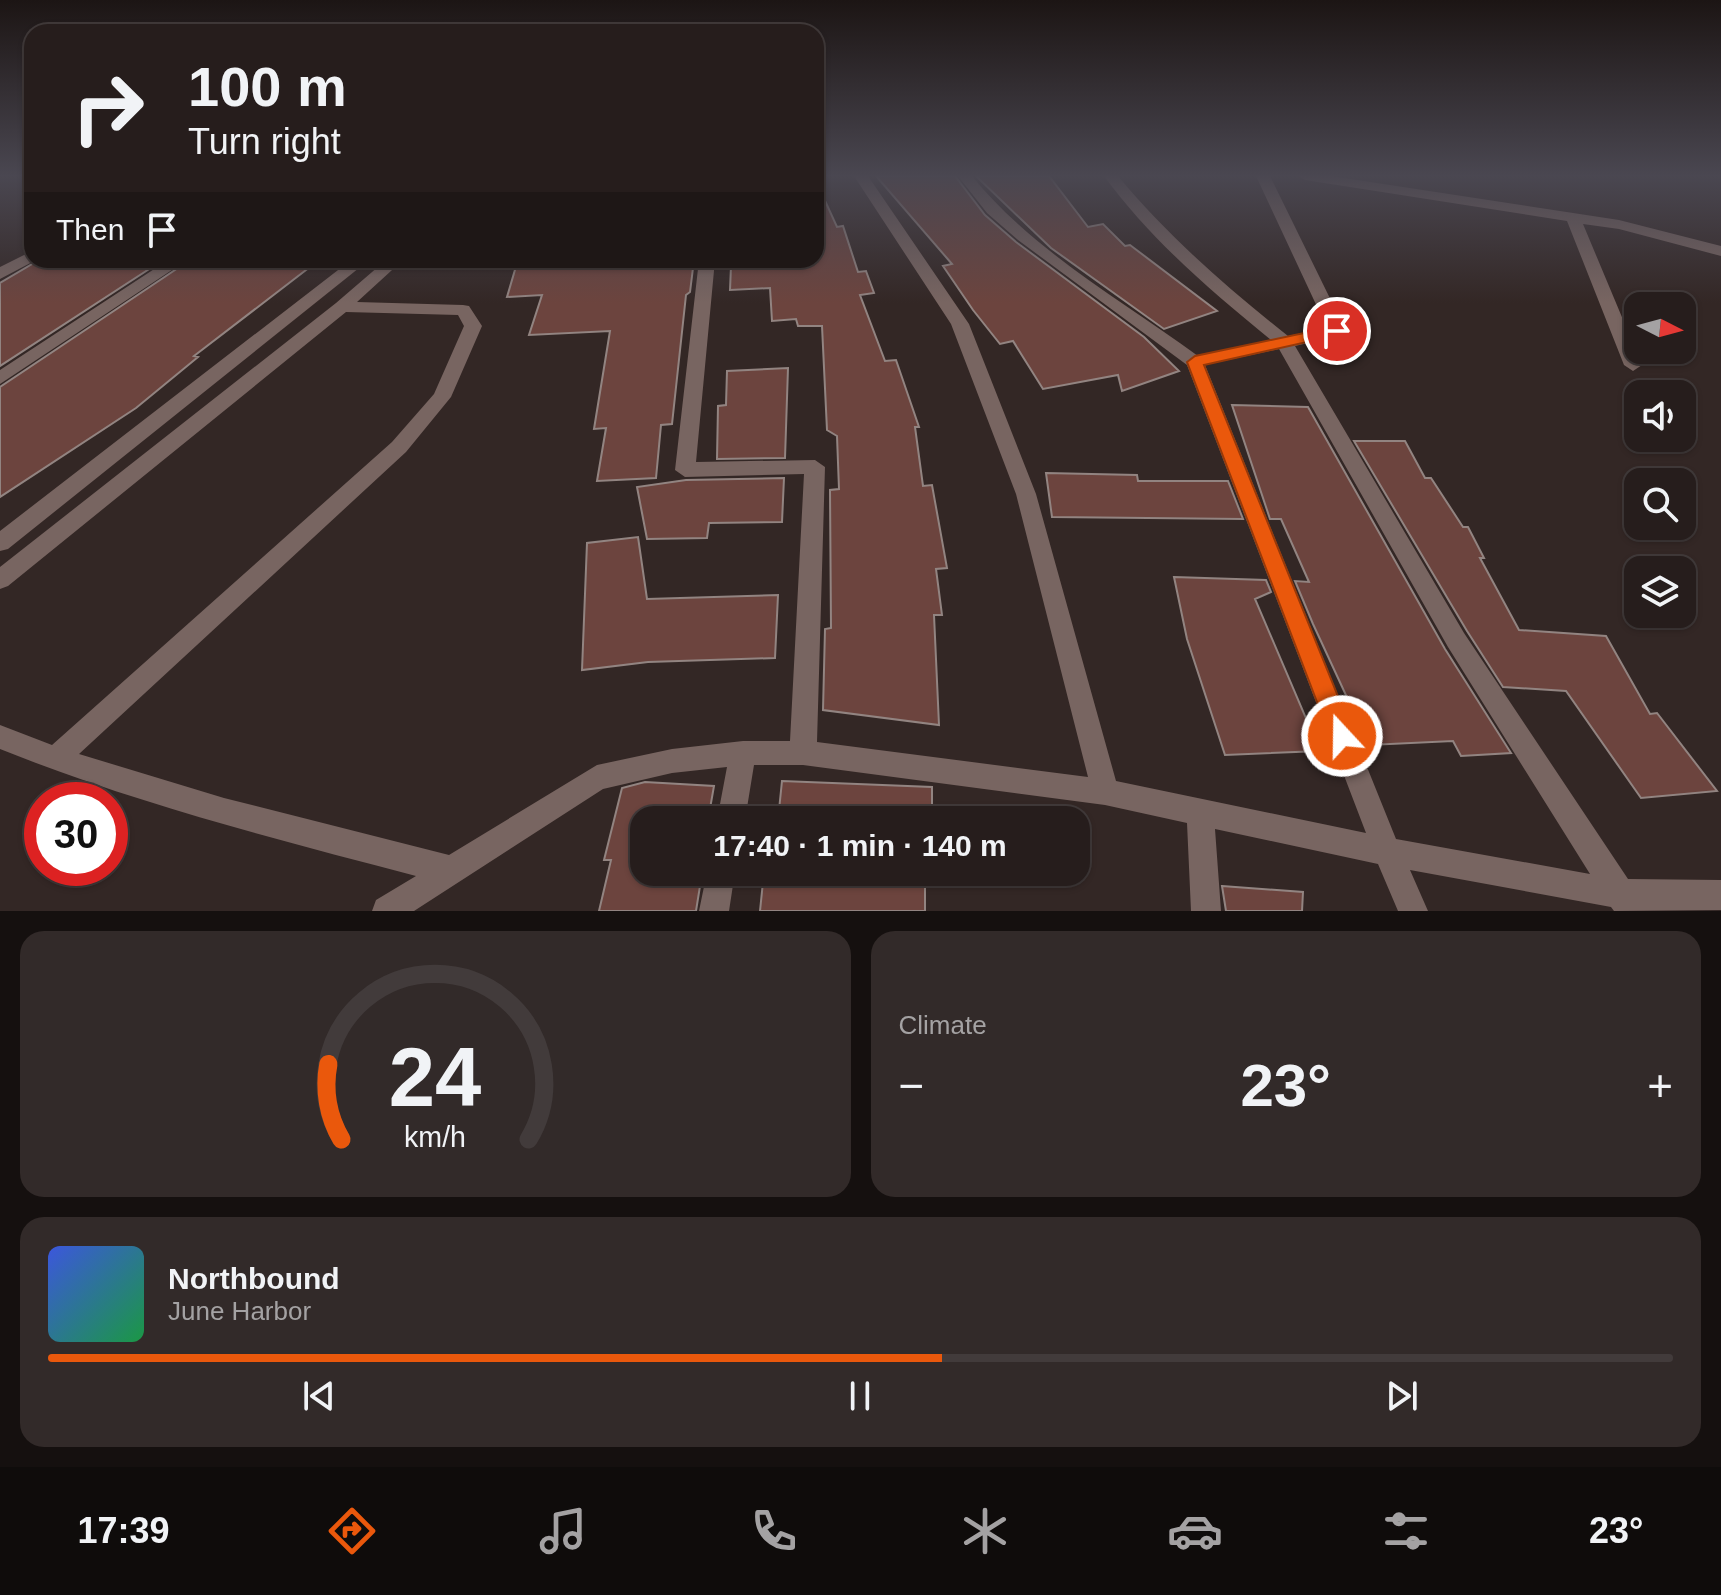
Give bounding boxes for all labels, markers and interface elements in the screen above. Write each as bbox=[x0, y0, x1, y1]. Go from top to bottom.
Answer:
text: 100 m bbox=[188, 55, 347, 118]
icon: right bbox=[56, 56, 160, 160]
text: Turn right bbox=[188, 121, 341, 162]
icon: arrive bbox=[140, 208, 184, 252]
text: Then bbox=[56, 213, 124, 246]
north arrow bbox=[1624, 292, 1696, 364]
map controls bbox=[1624, 292, 1696, 628]
pin bbox=[1303, 297, 1371, 365]
icon: arrive bbox=[1315, 309, 1359, 353]
button: sound bbox=[1624, 380, 1696, 452]
button: search bbox=[1624, 468, 1696, 540]
button: layers bbox=[1624, 556, 1696, 628]
position arrow bbox=[1300, 694, 1384, 778]
speed limit sign: 30 bbox=[24, 782, 128, 886]
text: 17:40 · 1 min · 140 m bbox=[713, 829, 1007, 862]
text: Climate bbox=[899, 1010, 987, 1040]
text: 24 bbox=[389, 1031, 482, 1124]
text: 23° bbox=[1240, 1052, 1331, 1119]
text: − bbox=[899, 1061, 924, 1110]
text: + bbox=[1647, 1061, 1673, 1110]
text: km/h bbox=[404, 1121, 466, 1153]
text: Northbound bbox=[168, 1262, 340, 1295]
text: June Harbor bbox=[168, 1296, 311, 1326]
icon: previous bbox=[297, 1374, 341, 1418]
icon: pause bbox=[838, 1374, 882, 1418]
icon: next bbox=[1380, 1374, 1424, 1418]
icon: directions bbox=[324, 1503, 380, 1559]
icon: music bbox=[535, 1503, 591, 1559]
icon: phone bbox=[746, 1503, 802, 1559]
icon: climate bbox=[957, 1503, 1013, 1559]
icon: car bbox=[1167, 1503, 1223, 1559]
icon: filters bbox=[1378, 1503, 1434, 1559]
text: 17:39 bbox=[77, 1510, 169, 1551]
text: 23° bbox=[1589, 1510, 1644, 1551]

